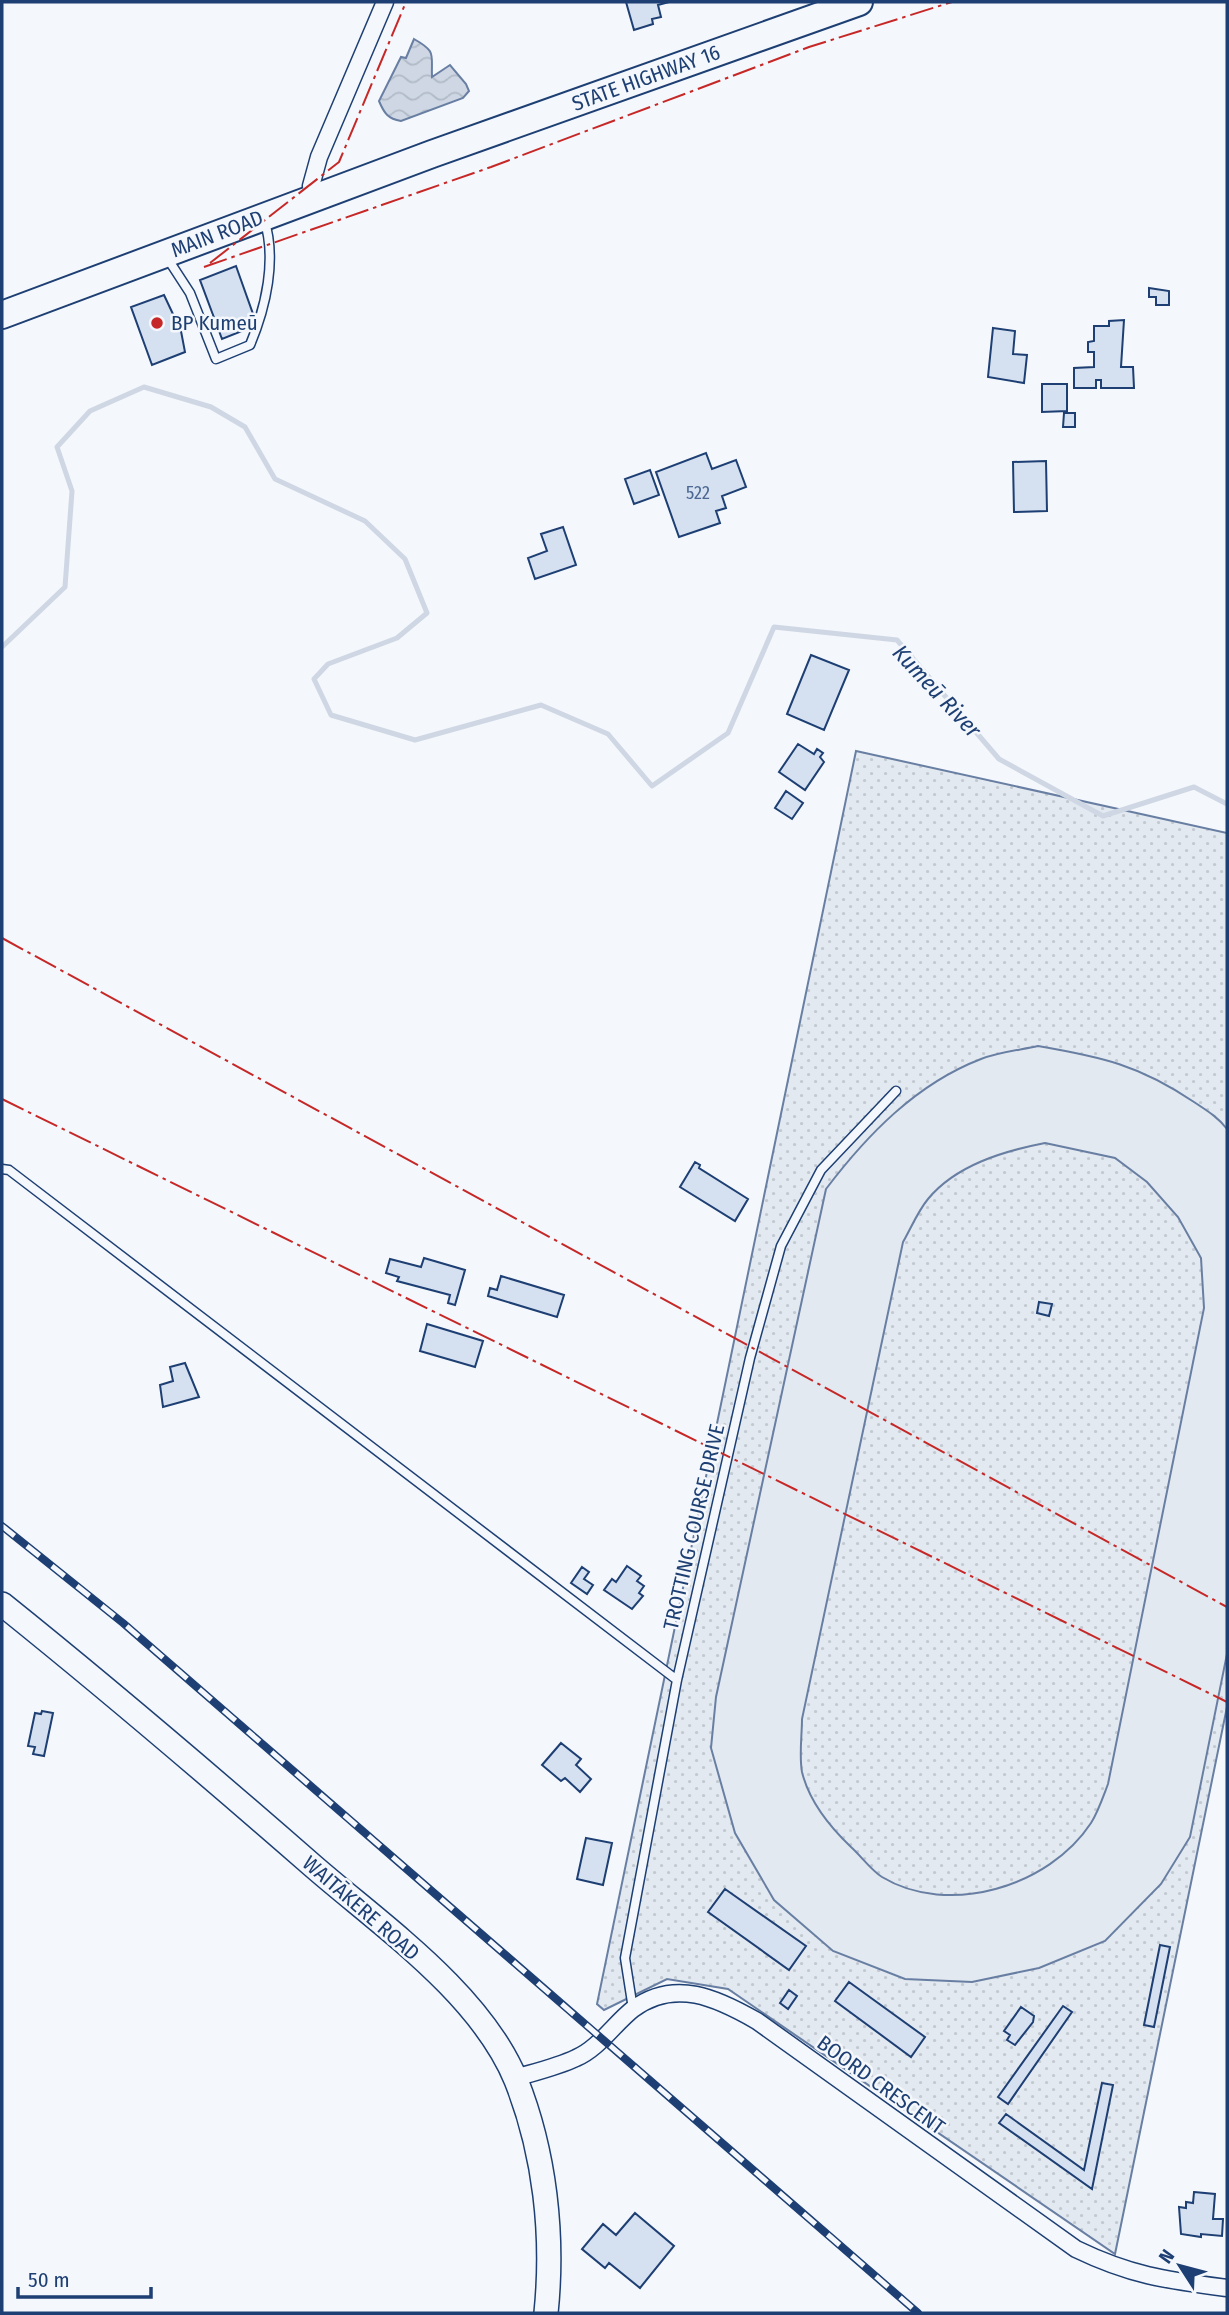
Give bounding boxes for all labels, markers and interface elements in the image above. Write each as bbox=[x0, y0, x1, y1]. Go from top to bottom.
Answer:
street label: STATE HIGHWAY 16 bbox=[568, 39, 724, 117]
street label: MAIN ROAD bbox=[167, 205, 267, 263]
place label: BP Kumeū bbox=[171, 310, 258, 336]
marker: BP Kumeū bbox=[149, 315, 165, 331]
house number: 522 bbox=[686, 482, 710, 504]
water label: Kumeū River bbox=[887, 639, 988, 744]
street label: TROTTING COURSE DRIVE bbox=[658, 1422, 730, 1632]
street label: WAITĀKERE ROAD bbox=[297, 1850, 425, 1966]
street label: BOORD CRESCENT bbox=[812, 2030, 950, 2140]
north arrow bbox=[1145, 2231, 1215, 2301]
text: N bbox=[1154, 2245, 1179, 2268]
scale bar bbox=[18, 2256, 150, 2300]
text: 50 m bbox=[28, 2267, 70, 2293]

